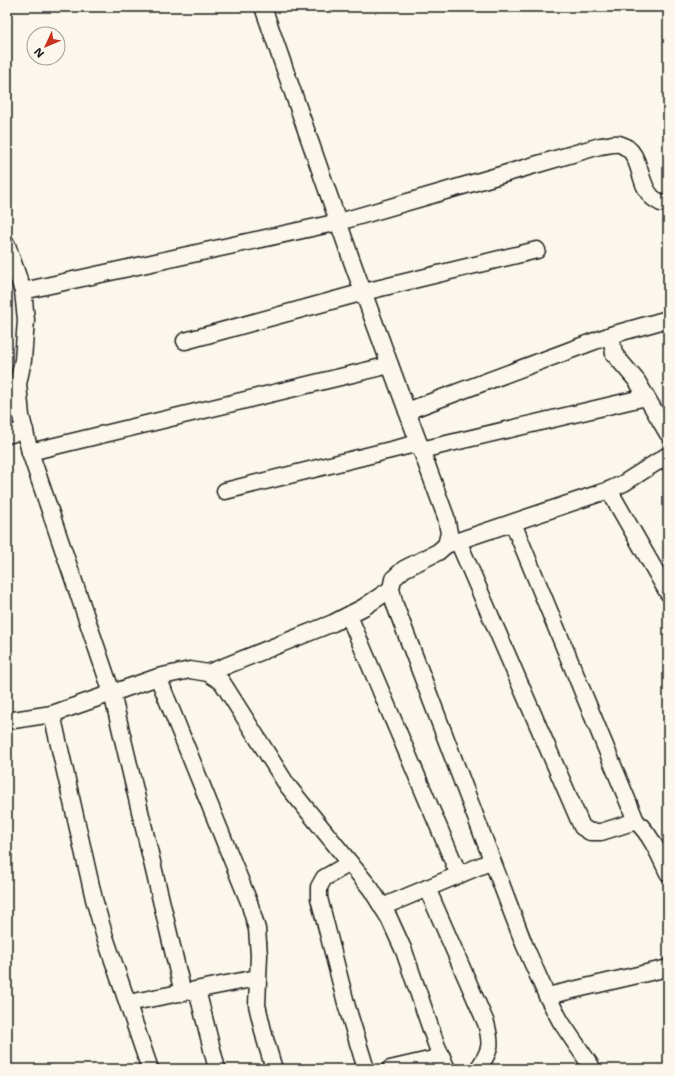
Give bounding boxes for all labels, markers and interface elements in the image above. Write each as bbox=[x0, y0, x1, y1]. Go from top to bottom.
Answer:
north arrow bbox=[26, 26, 66, 66]
text: N bbox=[31, 44, 48, 61]

